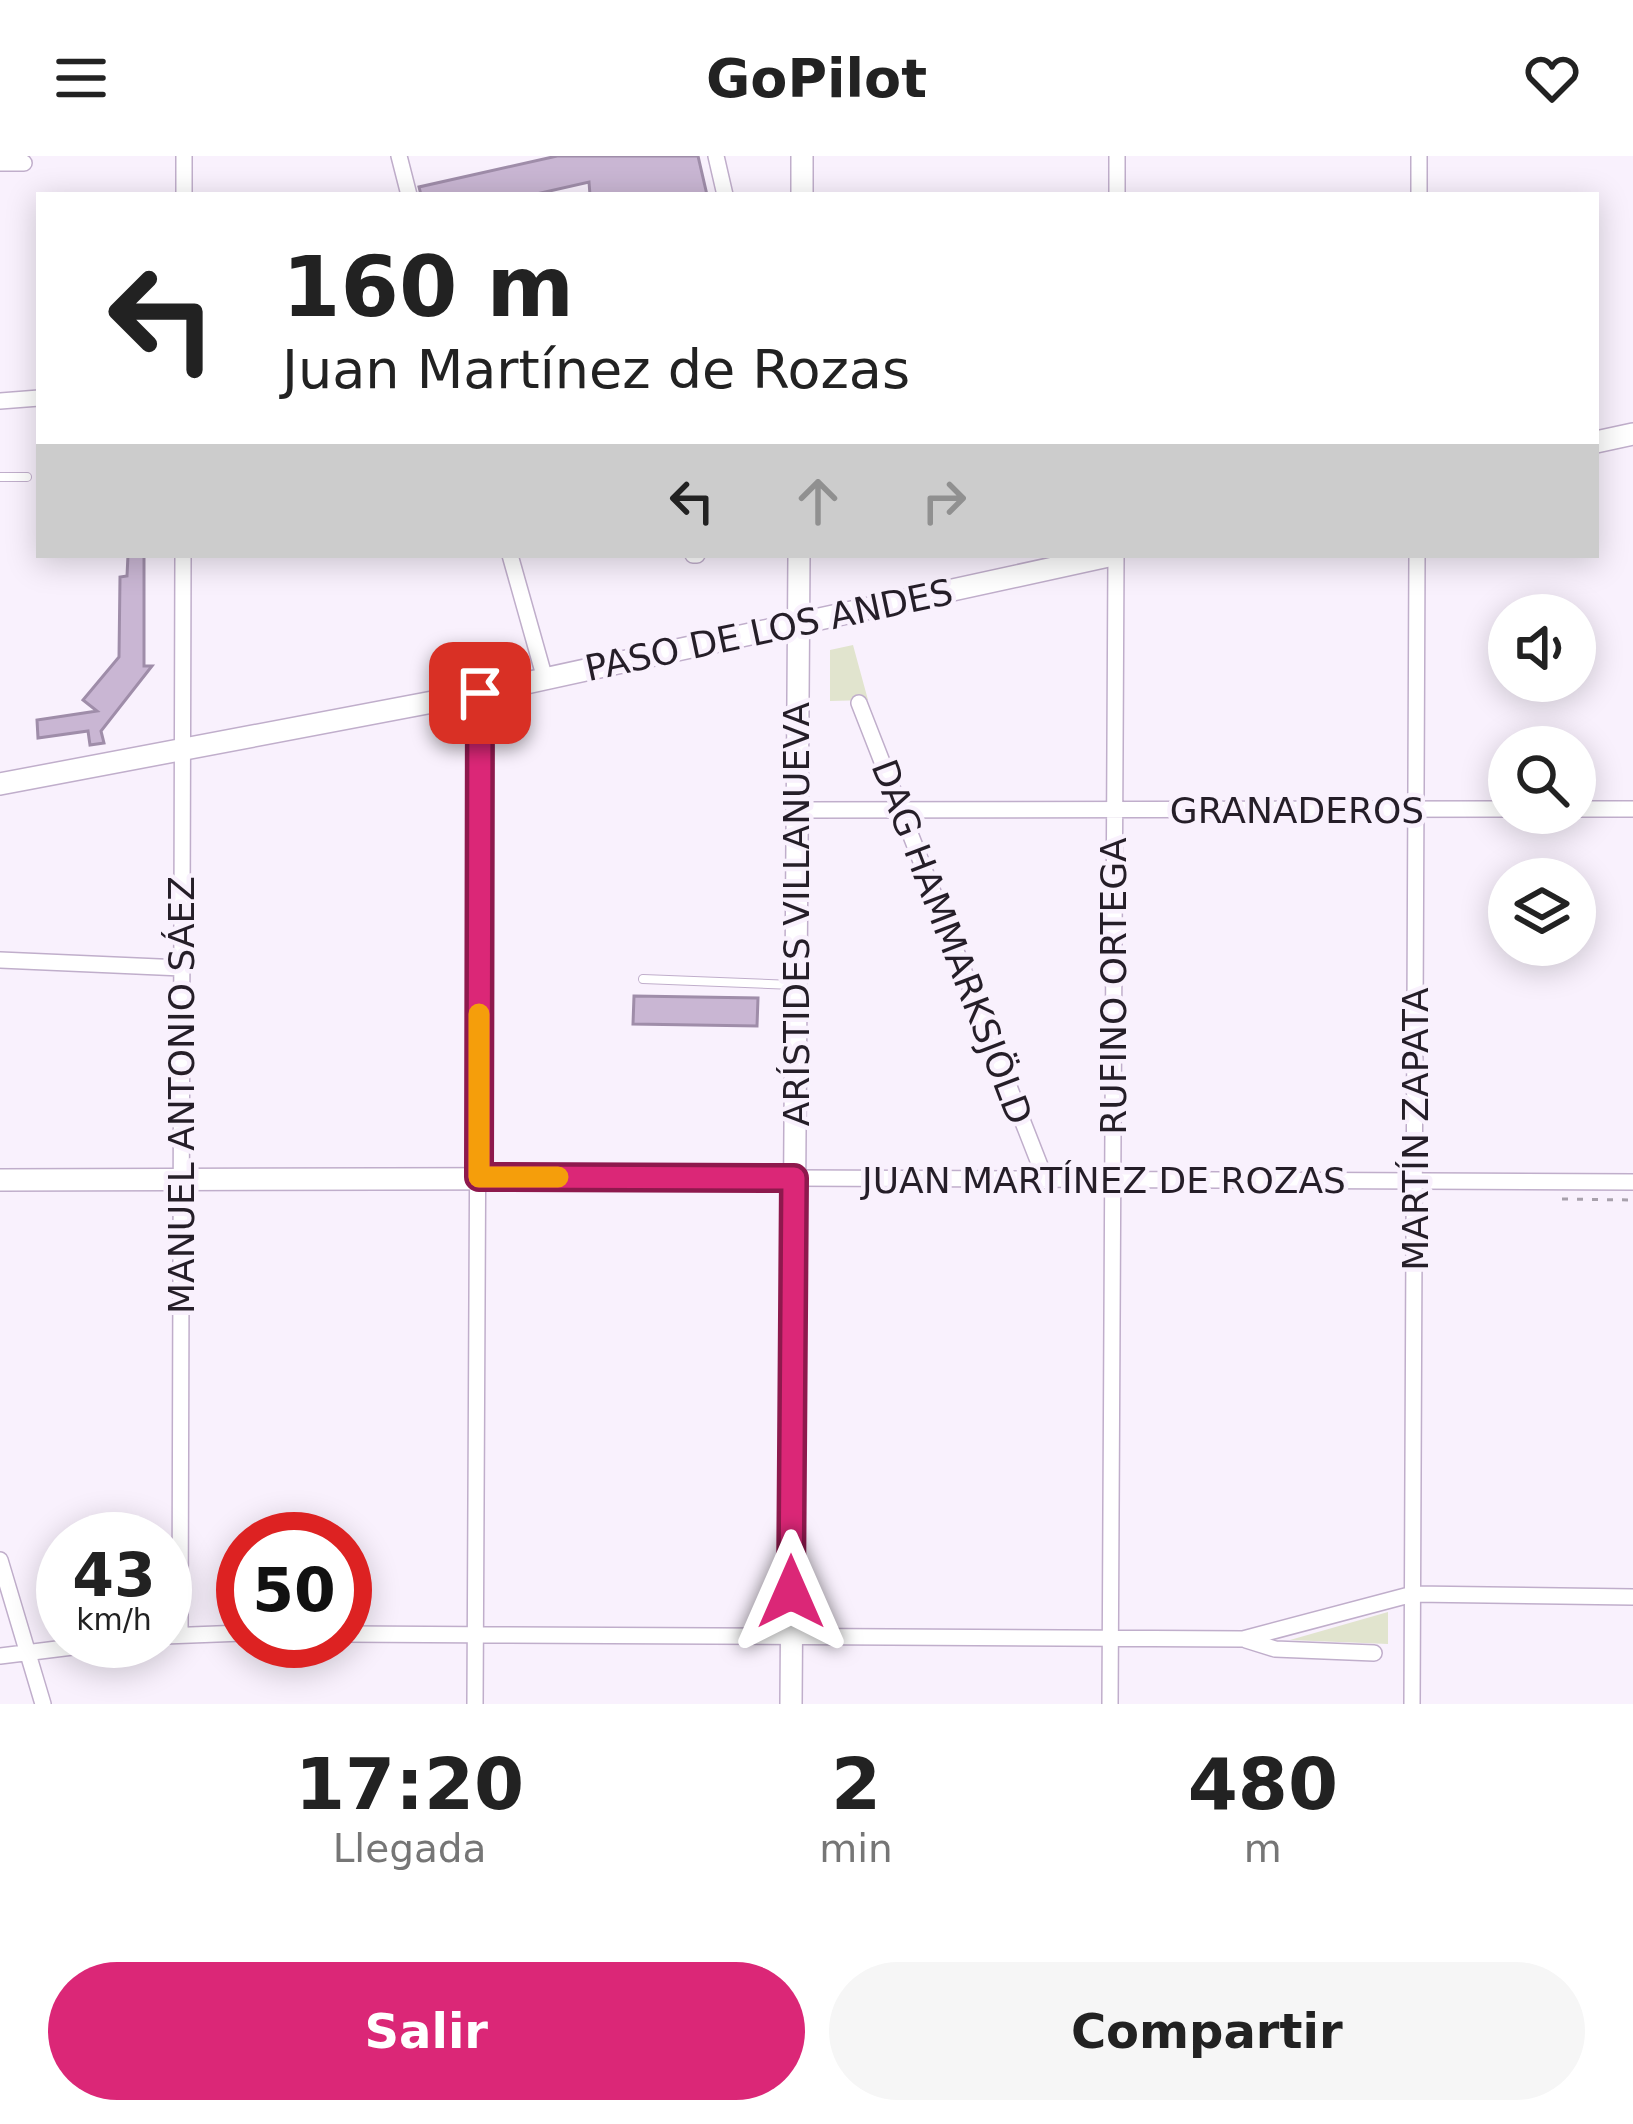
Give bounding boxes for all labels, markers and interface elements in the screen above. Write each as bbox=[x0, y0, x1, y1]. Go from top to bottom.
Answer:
icon: menu bbox=[48, 45, 114, 111]
icon: heart bbox=[1519, 45, 1585, 111]
text: GoPilot bbox=[706, 47, 927, 110]
text: 160 m bbox=[282, 238, 574, 336]
icon: left bbox=[84, 240, 240, 396]
text: Juan Martínez de Rozas bbox=[282, 338, 910, 401]
icon: left bbox=[659, 468, 725, 534]
icon: ahead bbox=[785, 468, 851, 534]
icon: right bbox=[911, 468, 977, 534]
street label: PASO DE LOS ANDES bbox=[581, 571, 957, 689]
map controls bbox=[1488, 594, 1596, 966]
button: sound bbox=[1488, 594, 1596, 702]
pin bbox=[429, 642, 531, 744]
icon: arrive bbox=[447, 660, 513, 726]
street label: ARÍSTIDES VILLANUEVA bbox=[776, 701, 817, 1126]
button: search bbox=[1488, 726, 1596, 834]
street label: DAG HAMMARKSJÖLD bbox=[864, 754, 1040, 1130]
street label: GRANADEROS bbox=[1170, 790, 1424, 831]
street label: RUFINO ORTEGA bbox=[1093, 837, 1134, 1135]
button: layers bbox=[1488, 858, 1596, 966]
street label: MANUEL ANTONIO SÁEZ bbox=[161, 876, 202, 1314]
street label: MARTÍN ZAPATA bbox=[1395, 987, 1436, 1271]
street label: JUAN MARTÍNEZ DE ROZAS bbox=[860, 1160, 1346, 1201]
speed limit sign: 50 bbox=[216, 1512, 372, 1668]
position arrow bbox=[728, 1529, 854, 1655]
text: 43 bbox=[72, 1540, 156, 1610]
text: km/h bbox=[76, 1602, 152, 1637]
text: 17:20 bbox=[295, 1742, 524, 1826]
text: 2 bbox=[831, 1742, 881, 1826]
text: 480 bbox=[1188, 1742, 1338, 1826]
text: Llegada bbox=[333, 1826, 487, 1871]
text: min bbox=[819, 1826, 893, 1871]
text: m bbox=[1244, 1826, 1282, 1871]
button: Salir bbox=[48, 1962, 805, 2100]
button: Compartir bbox=[829, 1962, 1585, 2100]

